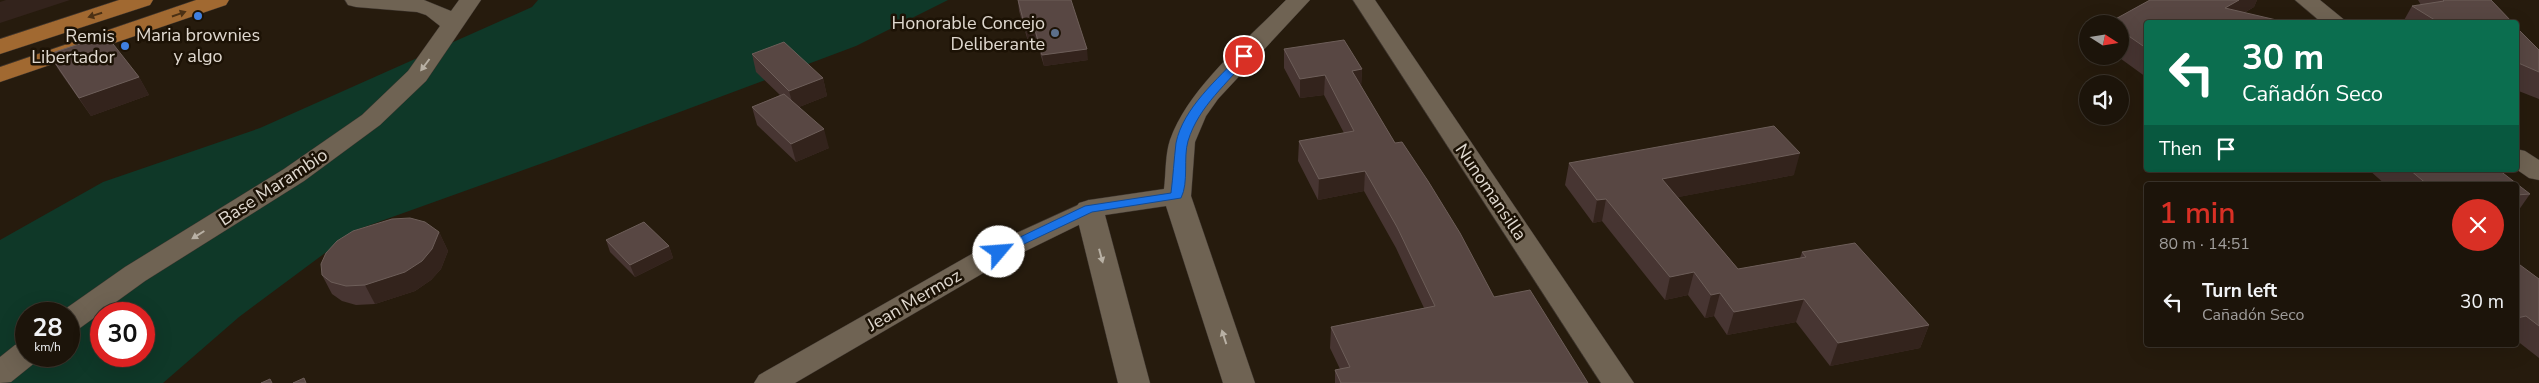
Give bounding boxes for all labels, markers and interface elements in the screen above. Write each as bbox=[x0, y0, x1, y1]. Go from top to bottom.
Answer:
one-way arrow bbox=[171, 9, 186, 17]
marker: Maria brownies y algo bbox=[192, 10, 204, 22]
place label: Honorable Concejo Deliberante bbox=[892, 11, 1045, 56]
one-way arrow bbox=[88, 12, 103, 20]
north arrow bbox=[2079, 15, 2129, 65]
map controls bbox=[2079, 15, 2129, 125]
place label: Maria brownies y algo bbox=[136, 23, 260, 68]
place label: Remis Libertador bbox=[31, 24, 116, 69]
marker: Honorable Concejo Deliberante bbox=[1049, 27, 1061, 39]
text: 30 m bbox=[2242, 34, 2324, 81]
pin bbox=[1223, 35, 1265, 77]
marker: Remis Libertador bbox=[119, 40, 131, 52]
icon: left bbox=[2159, 40, 2224, 105]
icon: arrive bbox=[1230, 42, 1258, 70]
one-way arrow bbox=[420, 58, 431, 71]
button: sound bbox=[2079, 75, 2129, 125]
text: Cañadón Seco bbox=[2242, 79, 2383, 109]
icon: arrive bbox=[2212, 135, 2240, 163]
text: Then bbox=[2159, 136, 2202, 162]
street label: Nunomansilla bbox=[1450, 139, 1532, 245]
street label: Base Marambio bbox=[214, 143, 332, 231]
text: 1 min bbox=[2159, 193, 2235, 234]
button: close bbox=[2452, 199, 2504, 251]
position arrow bbox=[972, 225, 1024, 277]
one-way arrow bbox=[192, 230, 205, 239]
text: 80 m · 14:51 bbox=[2159, 233, 2250, 255]
one-way arrow bbox=[1097, 248, 1105, 264]
street label: Jean Mermoz bbox=[862, 263, 965, 337]
text: Turn left bbox=[2202, 278, 2277, 304]
icon: left bbox=[2159, 288, 2187, 316]
text: 30 m bbox=[2460, 289, 2504, 315]
speed limit sign: 30 bbox=[90, 302, 155, 367]
text: Cañadón Seco bbox=[2202, 304, 2304, 326]
text: 28 bbox=[32, 311, 63, 345]
one-way arrow bbox=[1220, 329, 1227, 344]
text: km/h bbox=[34, 339, 61, 355]

